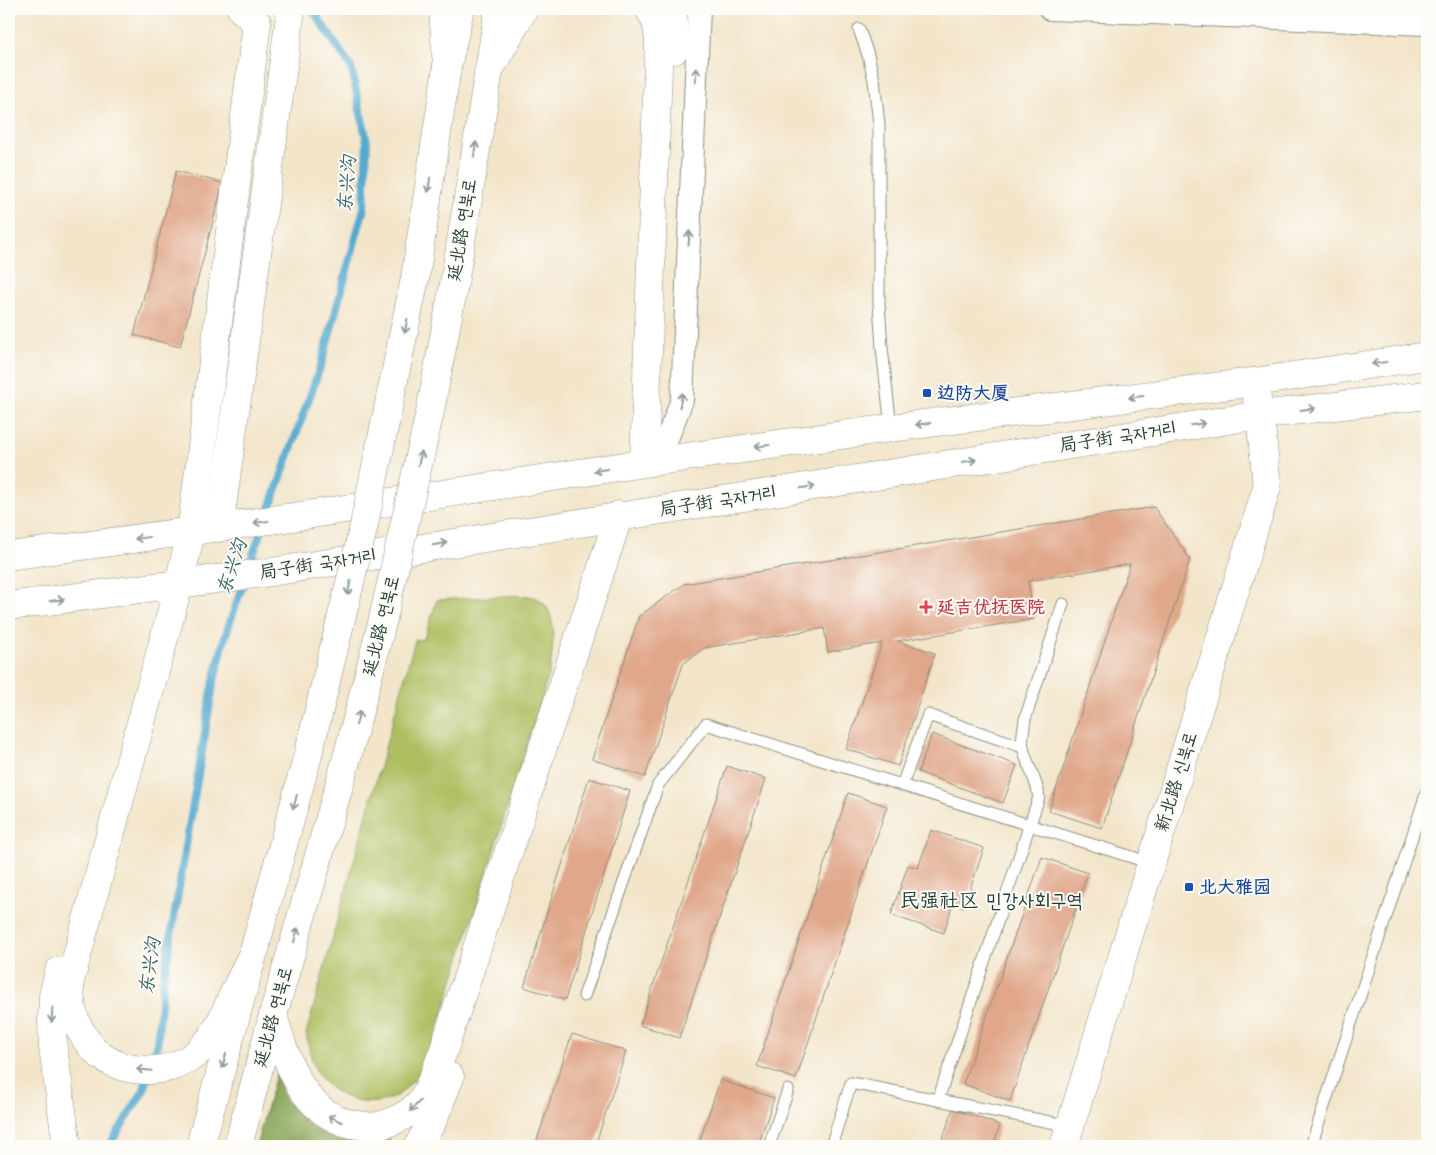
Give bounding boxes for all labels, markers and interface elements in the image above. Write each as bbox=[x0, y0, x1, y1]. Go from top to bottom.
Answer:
one-way arrow bbox=[692, 68, 701, 84]
one-way arrow bbox=[471, 142, 481, 158]
water label: 东兴沟 bbox=[334, 153, 361, 213]
one-way arrow bbox=[424, 176, 434, 192]
street label: 延北路 연북로 bbox=[444, 177, 480, 283]
one-way arrow bbox=[685, 230, 694, 246]
one-way arrow bbox=[400, 318, 410, 334]
one-way arrow bbox=[1371, 358, 1387, 368]
place label: 边防大厦 bbox=[937, 383, 1009, 404]
marker: 边防大厦 bbox=[921, 387, 933, 399]
one-way arrow bbox=[677, 392, 686, 408]
one-way arrow bbox=[1128, 392, 1144, 402]
one-way arrow bbox=[1300, 404, 1316, 414]
street label: 局子街 국자거리 bbox=[1058, 417, 1178, 457]
one-way arrow bbox=[915, 419, 931, 429]
one-way arrow bbox=[1190, 419, 1206, 429]
one-way arrow bbox=[754, 442, 770, 452]
one-way arrow bbox=[416, 451, 425, 467]
one-way arrow bbox=[960, 456, 976, 466]
one-way arrow bbox=[593, 465, 609, 475]
street label: 局子街 국자거리 bbox=[658, 481, 778, 521]
one-way arrow bbox=[800, 481, 816, 491]
one-way arrow bbox=[254, 517, 270, 527]
one-way arrow bbox=[135, 533, 151, 543]
water label: 东兴沟 bbox=[212, 535, 252, 598]
one-way arrow bbox=[432, 539, 448, 549]
street label: 局子街 국자거리 bbox=[258, 544, 378, 584]
street label: 延北路 연북로 bbox=[358, 573, 404, 679]
one-way arrow bbox=[344, 579, 353, 595]
one-way arrow bbox=[49, 595, 65, 605]
place label: 延吉优抚医院 bbox=[937, 597, 1045, 618]
marker: 延吉优抚医院 bbox=[919, 600, 933, 614]
one-way arrow bbox=[353, 711, 363, 727]
street label: 新北路 신북로 bbox=[1151, 729, 1201, 835]
one-way arrow bbox=[290, 793, 299, 809]
place label: 北大雅园 bbox=[1199, 877, 1271, 898]
marker: 北大雅园 bbox=[1183, 881, 1195, 893]
district label: 民强社区 민강사회구역 bbox=[899, 889, 1083, 912]
one-way arrow bbox=[292, 927, 301, 943]
water label: 东兴沟 bbox=[135, 934, 165, 996]
street label: 延北路 연북로 bbox=[249, 964, 297, 1070]
one-way arrow bbox=[48, 1007, 57, 1023]
one-way arrow bbox=[218, 1052, 228, 1068]
one-way arrow bbox=[137, 1065, 153, 1074]
one-way arrow bbox=[409, 1100, 421, 1112]
one-way arrow bbox=[328, 1113, 343, 1123]

